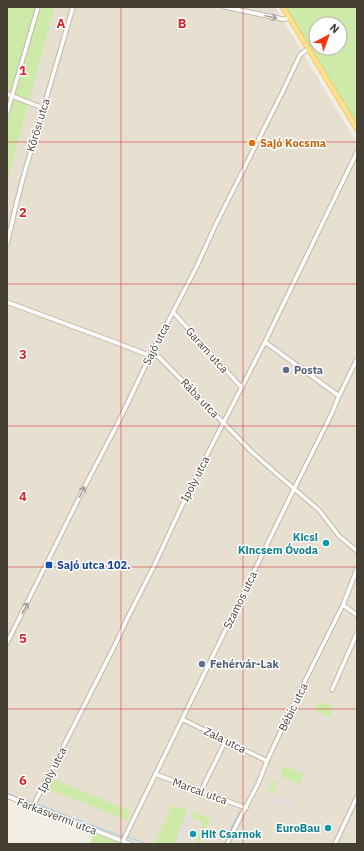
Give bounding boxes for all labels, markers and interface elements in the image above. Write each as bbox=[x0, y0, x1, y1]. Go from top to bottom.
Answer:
one-way arrow bbox=[264, 14, 277, 22]
text: A bbox=[57, 15, 66, 32]
text: B bbox=[178, 15, 187, 32]
north arrow bbox=[308, 16, 348, 56]
text: N bbox=[327, 21, 342, 36]
text: 1 bbox=[19, 62, 27, 79]
street label: Kőrösi utca bbox=[23, 96, 53, 153]
place label: Sajó Kocsma bbox=[260, 136, 326, 150]
marker: Sajó Kocsma bbox=[247, 138, 257, 148]
text: 2 bbox=[19, 204, 27, 221]
street label: Sajó utca bbox=[139, 321, 173, 367]
street label: Garam utca bbox=[183, 324, 231, 376]
text: 3 bbox=[19, 346, 27, 363]
place label: Posta bbox=[294, 363, 323, 377]
marker: Posta bbox=[281, 365, 291, 375]
street label: Rába utca bbox=[178, 375, 222, 421]
street label: Ipoly utca bbox=[178, 454, 213, 504]
one-way arrow bbox=[79, 486, 86, 498]
text: 4 bbox=[19, 488, 27, 505]
place label: Kicsi Kincsem Óvoda bbox=[238, 530, 318, 557]
marker: Kicsi Kincsem Óvoda bbox=[321, 538, 331, 548]
place label: Sajó utca 102. bbox=[57, 558, 131, 572]
marker: Sajó utca 102. bbox=[44, 560, 54, 570]
street label: Szamos utca bbox=[220, 569, 260, 631]
one-way arrow bbox=[22, 602, 29, 614]
text: 5 bbox=[19, 630, 27, 647]
place label: Fehérvár-Lak bbox=[210, 657, 280, 671]
marker: Fehérvár-Lak bbox=[197, 659, 207, 669]
street label: Bébic utca bbox=[275, 680, 311, 733]
street label: Zala utca bbox=[202, 724, 248, 756]
street label: Ipoly utca bbox=[35, 745, 70, 795]
text: 6 bbox=[19, 772, 27, 789]
street label: Marcal utca bbox=[171, 775, 229, 807]
street label: Farkasvermi utca bbox=[15, 794, 99, 838]
place label: EuroBau bbox=[276, 821, 320, 835]
marker: EuroBau bbox=[323, 823, 333, 833]
place label: Hit Csarnok bbox=[201, 827, 262, 841]
marker: Hit Csarnok bbox=[188, 829, 198, 839]

